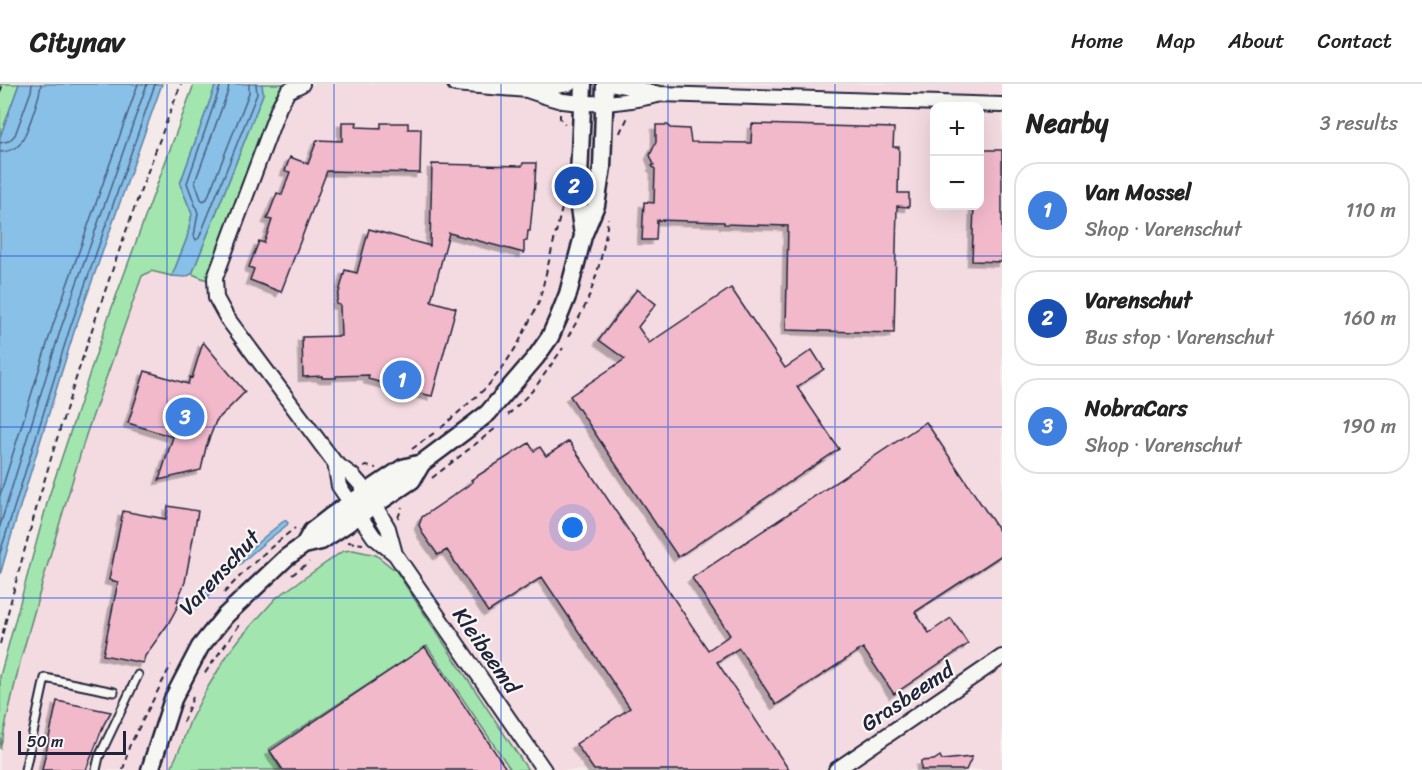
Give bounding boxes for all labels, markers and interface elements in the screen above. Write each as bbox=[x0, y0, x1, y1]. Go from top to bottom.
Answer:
text: Citynav bbox=[30, 17, 124, 66]
text: Home bbox=[1071, 22, 1123, 60]
text: Map bbox=[1156, 22, 1195, 60]
text: About bbox=[1228, 22, 1285, 60]
text: Contact bbox=[1318, 22, 1392, 60]
text: Nearby bbox=[1026, 100, 1108, 146]
map controls bbox=[930, 102, 984, 210]
button: + bbox=[930, 102, 984, 156]
text: 3 results bbox=[1320, 106, 1398, 141]
button: − bbox=[930, 156, 984, 210]
pin: 2 bbox=[554, 164, 594, 208]
text: Van Mossel bbox=[1085, 173, 1191, 212]
text: 1 bbox=[1043, 193, 1052, 228]
text: 110 m bbox=[1346, 193, 1396, 228]
text: Shop · Varenschut bbox=[1085, 212, 1242, 247]
text: Varenschut bbox=[1085, 281, 1192, 320]
text: 2 bbox=[1042, 301, 1053, 336]
text: 160 m bbox=[1343, 301, 1396, 336]
text: Bus stop · Varenschut bbox=[1085, 320, 1274, 355]
pin: 1 bbox=[382, 358, 422, 402]
text: NobraCars bbox=[1085, 389, 1187, 428]
pin: 3 bbox=[166, 394, 204, 440]
text: 3 bbox=[1042, 409, 1053, 444]
text: 190 m bbox=[1342, 409, 1396, 444]
text: Shop · Varenschut bbox=[1085, 428, 1242, 463]
your location bbox=[558, 513, 587, 542]
street label: Varenschut bbox=[169, 519, 271, 625]
street label: Kleibeemd bbox=[442, 598, 532, 703]
street label: Grasbeemd bbox=[852, 650, 963, 742]
text: 50 m bbox=[27, 727, 63, 756]
scale bar bbox=[18, 728, 126, 756]

